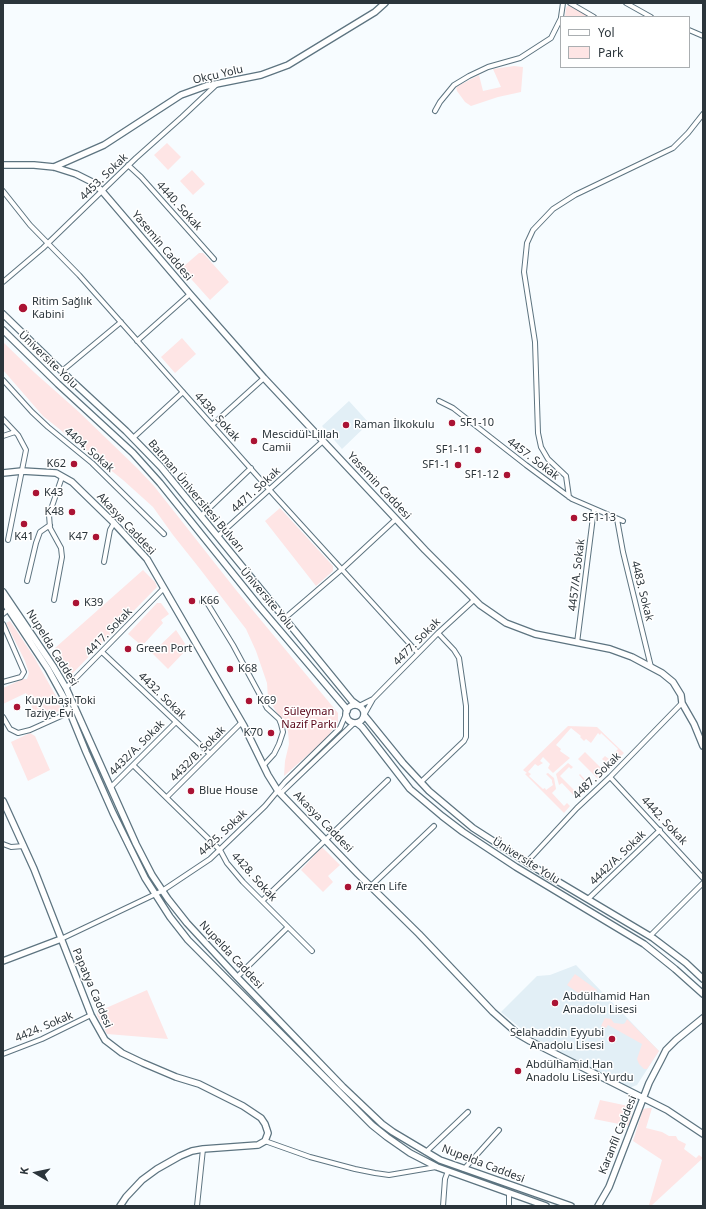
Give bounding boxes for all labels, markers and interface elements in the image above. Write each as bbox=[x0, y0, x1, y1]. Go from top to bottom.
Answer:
legend bbox=[560, 16, 690, 68]
text: Yol bbox=[598, 24, 615, 41]
text: Park bbox=[598, 44, 623, 61]
street label: Okçu Yolu bbox=[191, 63, 245, 87]
street label: 4453. Sokak bbox=[77, 151, 131, 203]
street label: 4440. Sokak bbox=[153, 179, 205, 233]
street label: Yasemin Caddesi bbox=[129, 208, 195, 284]
place label: Ritim Sağlık Kabini bbox=[32, 295, 92, 321]
marker: Ritim Sağlık Kabini bbox=[17, 302, 29, 314]
street label: Üniversite Yolu bbox=[16, 328, 80, 392]
street label: 4438. Sokak bbox=[191, 390, 243, 444]
place label: SF1-10 bbox=[460, 416, 494, 430]
place label: Raman İlkokulu bbox=[354, 418, 435, 432]
marker: SF1-10 bbox=[447, 418, 457, 428]
marker: Raman İlkokulu bbox=[341, 420, 351, 430]
street label: 4404. Sokak bbox=[61, 425, 117, 475]
place label: Mescidül-Lillah Camii bbox=[262, 428, 339, 454]
street label: 4457. Sokak bbox=[504, 435, 562, 483]
marker: Mescidül-Lillah Camii bbox=[249, 436, 259, 446]
street label: Batman Üniversitesi Bulvarı bbox=[145, 437, 247, 555]
place label: SF1-11 bbox=[436, 443, 470, 457]
marker: SF1-11 bbox=[473, 445, 483, 455]
street label: Yasemin Caddesi bbox=[344, 450, 414, 522]
place label: K62 bbox=[47, 457, 66, 471]
place label: SF1-1 bbox=[422, 458, 450, 472]
marker: K62 bbox=[69, 459, 79, 469]
marker: SF1-1 bbox=[453, 460, 463, 470]
street label: 4471. Sokak bbox=[229, 464, 283, 516]
place label: SF1-12 bbox=[465, 468, 499, 482]
marker: SF1-12 bbox=[502, 470, 512, 480]
place label: K43 bbox=[44, 486, 63, 500]
marker: K43 bbox=[31, 488, 41, 498]
street label: Akasya Caddesi bbox=[94, 490, 158, 558]
place label: K48 bbox=[45, 505, 64, 519]
marker: K48 bbox=[67, 507, 77, 517]
place label: SF1-13 bbox=[582, 511, 616, 525]
marker: SF1-13 bbox=[569, 513, 579, 523]
marker: K41 bbox=[19, 519, 29, 529]
place label: K41 bbox=[14, 530, 34, 544]
place label: K47 bbox=[69, 530, 88, 544]
marker: K47 bbox=[91, 532, 101, 542]
street label: 4457/A. Sokak bbox=[566, 538, 588, 612]
street label: 4483. Sokak bbox=[628, 560, 656, 622]
street label: Üniversite Yolu bbox=[237, 565, 297, 633]
place label: K66 bbox=[200, 594, 219, 608]
place label: K39 bbox=[84, 596, 103, 610]
marker: K66 bbox=[187, 596, 197, 606]
marker: K39 bbox=[71, 598, 81, 608]
street label: 4417. Sokak bbox=[83, 605, 135, 659]
street label: Nupelda Caddesi bbox=[23, 607, 81, 689]
street label: 4477. Sokak bbox=[391, 616, 443, 668]
place label: Green Port bbox=[136, 642, 192, 656]
marker: Green Port bbox=[123, 644, 133, 654]
place label: K68 bbox=[238, 662, 257, 676]
marker: K68 bbox=[225, 664, 235, 674]
street label: 4432. Sokak bbox=[135, 670, 189, 722]
place label: Kuyubaşı Toki Taziye Evi bbox=[25, 694, 96, 720]
place label: K69 bbox=[257, 694, 276, 708]
marker: K69 bbox=[244, 696, 254, 706]
marker: Kuyubaşı Toki Taziye Evi bbox=[12, 702, 22, 712]
park label: Süleyman Nazif Parkı bbox=[281, 705, 337, 731]
street label: 4432/A. Sokak bbox=[107, 718, 167, 778]
street label: 4432/B. Sokak bbox=[168, 724, 228, 784]
place label: K70 bbox=[244, 726, 263, 740]
marker: K70 bbox=[266, 728, 276, 738]
street label: 4487. Sokak bbox=[570, 750, 624, 802]
place label: Blue House bbox=[199, 784, 258, 798]
marker: Blue House bbox=[186, 786, 196, 796]
street label: Akasya Caddesi bbox=[290, 789, 356, 855]
street label: 4442. Sokak bbox=[638, 794, 690, 848]
street label: 4425. Sokak bbox=[196, 807, 250, 859]
street label: 4442/A. Sokak bbox=[587, 828, 649, 888]
street label: Üniversite Yolu bbox=[490, 835, 562, 887]
street label: 4428. Sokak bbox=[228, 850, 280, 904]
place label: Arzen Life bbox=[356, 880, 407, 894]
marker: Arzen Life bbox=[343, 882, 353, 892]
street label: Nupelda Caddesi bbox=[196, 918, 266, 992]
street label: Papatya Caddesi bbox=[69, 946, 115, 1030]
place label: Abdülhamid Han Anadolu Lisesi bbox=[563, 990, 650, 1016]
marker: Abdülhamid Han Anadolu Lisesi bbox=[550, 998, 560, 1008]
street label: 4424. Sokak bbox=[13, 1009, 75, 1045]
place label: Selahaddin Eyyubi Anadolu Lisesi bbox=[510, 1026, 604, 1052]
marker: Selahaddin Eyyubi Anadolu Lisesi bbox=[607, 1034, 617, 1044]
place label: Abdülhamid Han Anadolu Lisesi Yurdu bbox=[526, 1058, 634, 1084]
marker: Abdülhamid Han Anadolu Lisesi Yurdu bbox=[513, 1066, 523, 1076]
street label: Karanfil Caddesi bbox=[596, 1094, 640, 1176]
street label: Nupelda Caddesi bbox=[440, 1142, 526, 1186]
north arrow bbox=[16, 1153, 56, 1193]
text: K bbox=[16, 1166, 32, 1176]

